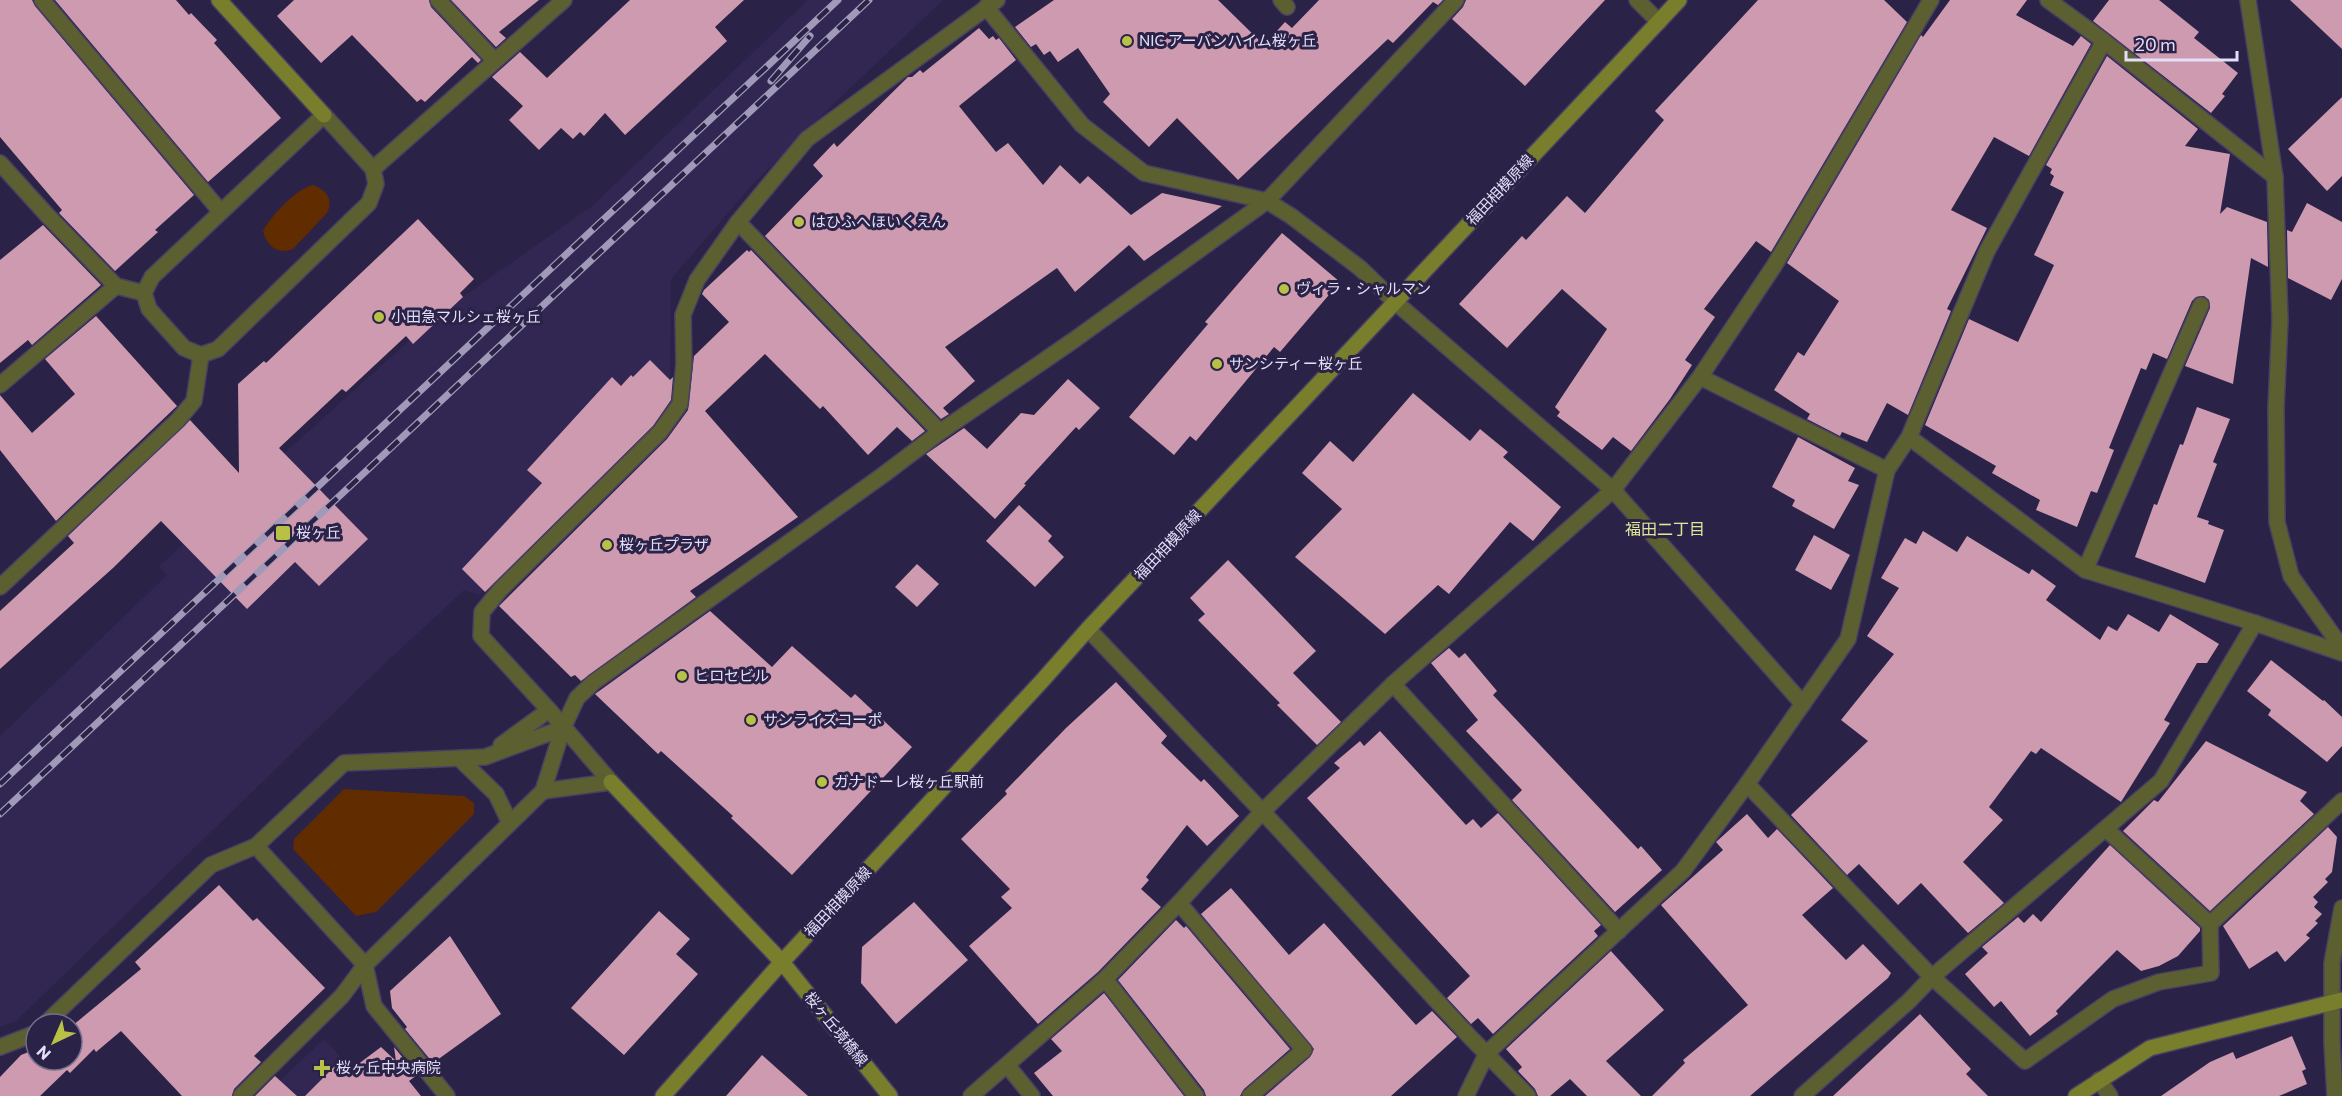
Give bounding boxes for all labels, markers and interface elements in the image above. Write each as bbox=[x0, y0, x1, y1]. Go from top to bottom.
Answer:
scale bar bbox=[2126, 24, 2237, 62]
place label: NIC アーバンハイム桜ヶ丘 bbox=[1139, 31, 1317, 49]
text: 20 m bbox=[2135, 33, 2176, 55]
marker: NIC アーバンハイム桜ヶ丘 bbox=[1120, 34, 1134, 48]
street label: 福田相模原線 bbox=[1462, 150, 1537, 228]
place label: はひふへほいくえん bbox=[811, 212, 946, 230]
marker: はひふへほいくえん bbox=[792, 215, 806, 229]
place label: ヴィラ・シャルマン bbox=[1296, 279, 1431, 297]
marker: ヴィラ・シャルマン bbox=[1277, 282, 1291, 296]
place label: 小田急マルシェ桜ヶ丘 bbox=[391, 307, 541, 325]
marker: 小田急マルシェ桜ヶ丘 bbox=[372, 310, 386, 324]
place label: サンシティー桜ヶ丘 bbox=[1229, 354, 1363, 372]
marker: サンシティー桜ヶ丘 bbox=[1210, 357, 1224, 371]
street label: 福田相模原線 bbox=[1130, 505, 1205, 583]
district label: 福田二丁目 bbox=[1625, 519, 1705, 538]
place label: 桜ヶ丘 bbox=[296, 523, 341, 541]
marker: 桜ヶ丘 bbox=[274, 524, 292, 542]
place label: 桜ヶ丘プラザ bbox=[619, 535, 709, 553]
marker: 桜ヶ丘プラザ bbox=[600, 538, 614, 552]
place label: ヒロセビル bbox=[694, 666, 769, 684]
marker: ヒロセビル bbox=[675, 669, 689, 683]
place label: サンライズコーポ bbox=[763, 710, 883, 728]
marker: サンライズコーポ bbox=[744, 713, 758, 727]
place label: ガナドーレ桜ヶ丘駅前 bbox=[834, 772, 984, 790]
marker: ガナドーレ桜ヶ丘駅前 bbox=[815, 775, 829, 789]
street label: 福田相模原線 bbox=[800, 862, 875, 940]
street label: 桜ヶ丘境橋線 bbox=[801, 988, 872, 1069]
north arrow bbox=[24, 1012, 84, 1072]
text: N bbox=[32, 1042, 54, 1064]
place label: 桜ヶ丘中央病院 bbox=[336, 1058, 441, 1076]
marker: 桜ヶ丘中央病院 bbox=[313, 1059, 331, 1077]

